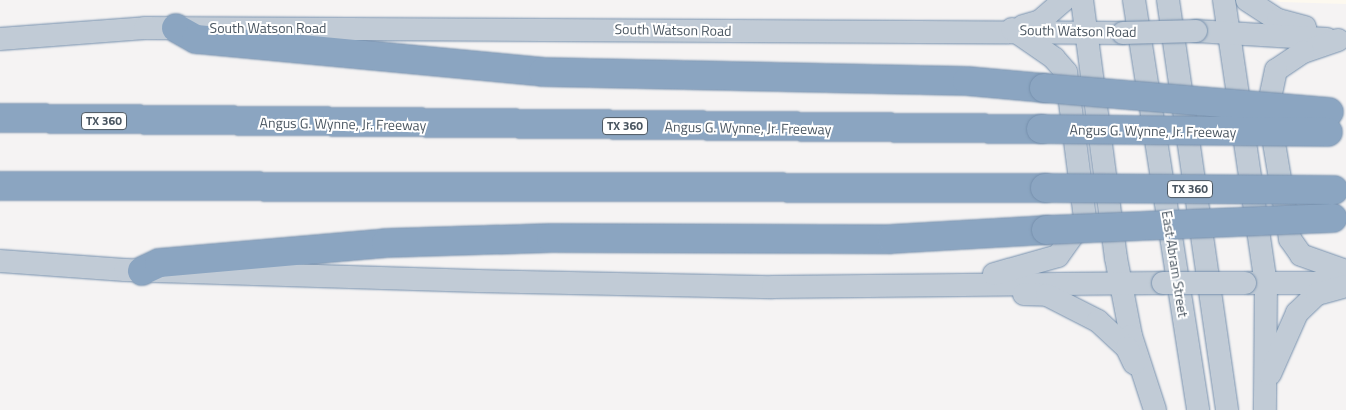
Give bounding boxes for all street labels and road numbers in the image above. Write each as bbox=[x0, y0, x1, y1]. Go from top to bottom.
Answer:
street label: South Watson Road bbox=[210, 20, 326, 36]
street label: South Watson Road bbox=[614, 21, 732, 39]
street label: South Watson Road bbox=[1019, 22, 1137, 40]
road number: TX 360 bbox=[80, 112, 128, 130]
street label: Angus G. Wynne, Jr. Freeway bbox=[260, 114, 426, 134]
road number: TX 360 bbox=[601, 116, 649, 136]
street label: Angus G. Wynne, Jr. Freeway bbox=[665, 118, 831, 138]
street label: Angus G. Wynne, Jr. Freeway bbox=[1070, 121, 1236, 141]
road number: TX 360 bbox=[1166, 180, 1214, 198]
street label: East Abram Street bbox=[1158, 209, 1192, 319]

